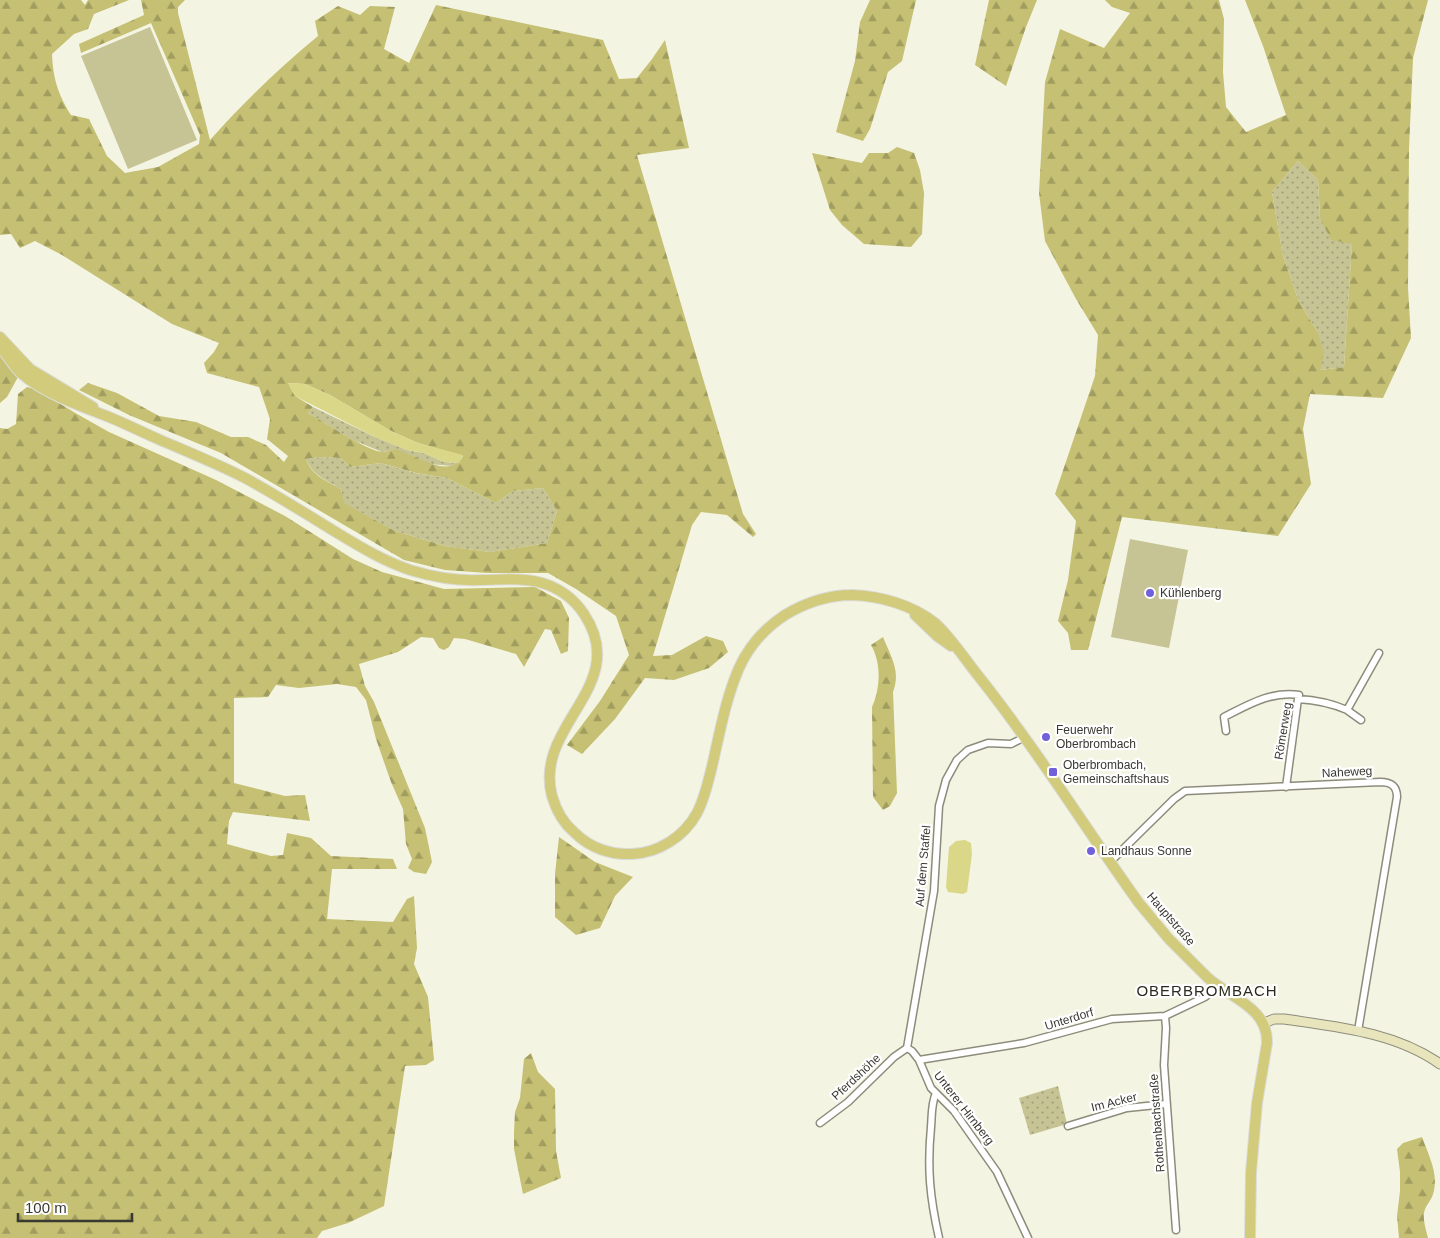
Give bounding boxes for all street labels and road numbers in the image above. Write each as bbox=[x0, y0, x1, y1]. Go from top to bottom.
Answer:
street label: Römerweg bbox=[1272, 701, 1294, 761]
street label: Naheweg bbox=[1321, 764, 1373, 780]
street label: Auf dem Staffel bbox=[912, 825, 934, 907]
street label: Hauptstraße bbox=[1144, 889, 1198, 949]
street label: Unterdorf bbox=[1043, 1005, 1096, 1033]
street label: Pferdshöhe bbox=[829, 1051, 883, 1103]
street label: Unterer Hirnberg bbox=[931, 1068, 997, 1148]
street label: Rothenbachstraße bbox=[1147, 1073, 1167, 1173]
street label: Im Acker bbox=[1090, 1090, 1138, 1114]

